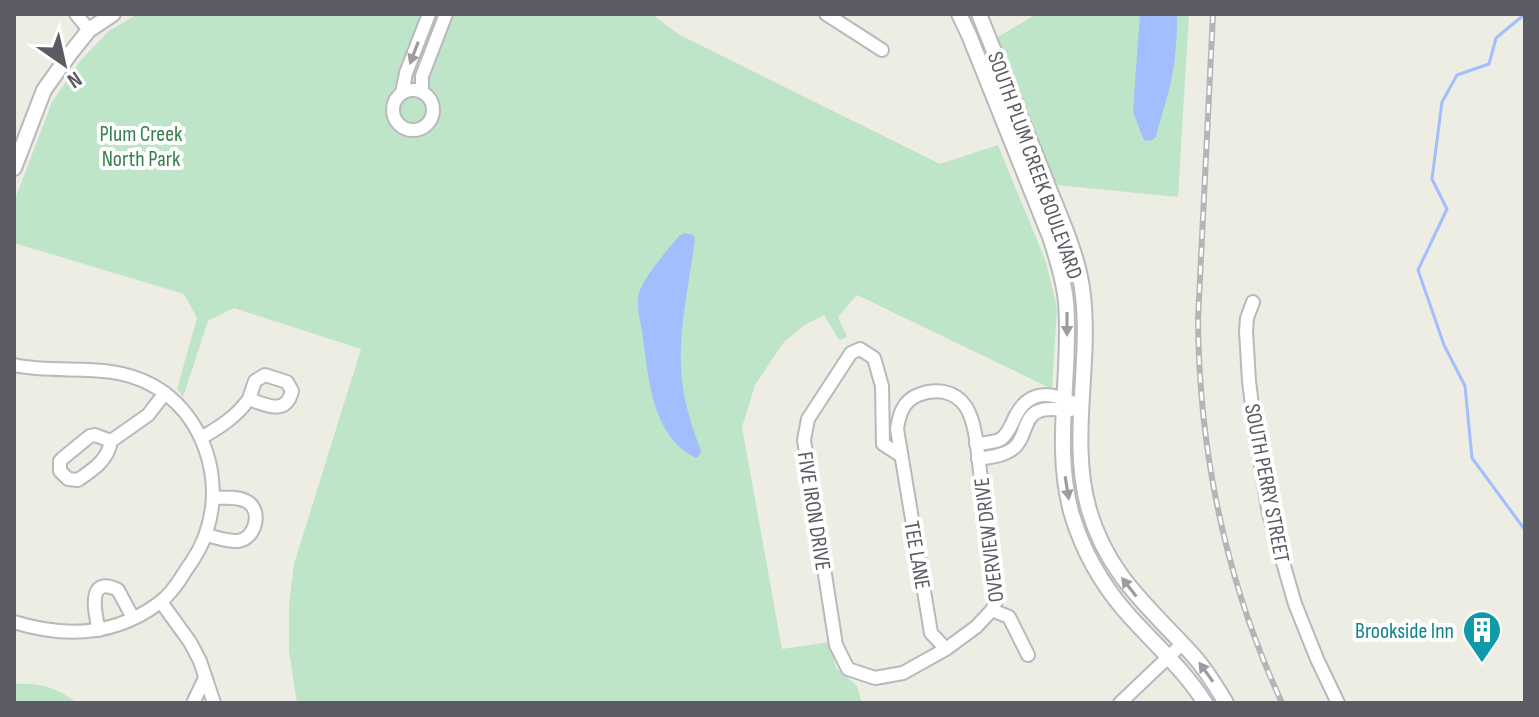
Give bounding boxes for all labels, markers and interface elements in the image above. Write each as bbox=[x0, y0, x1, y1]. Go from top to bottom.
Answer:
north arrow bbox=[24, 24, 104, 104]
one-way arrow bbox=[407, 41, 420, 65]
street label: SOUTH PLUM CREEK BOULEVARD bbox=[981, 48, 1088, 283]
text: N bbox=[62, 65, 87, 94]
park label: Plum Creek North Park bbox=[100, 121, 183, 173]
one-way arrow bbox=[1061, 312, 1073, 337]
street label: SOUTH PERRY STREET bbox=[1238, 402, 1295, 565]
street label: FIVE IRON DRIVE bbox=[791, 450, 836, 573]
street label: OVERVIEW DRIVE bbox=[968, 476, 1011, 604]
one-way arrow bbox=[1061, 476, 1074, 501]
street label: TEE LANE bbox=[897, 519, 936, 591]
one-way arrow bbox=[1121, 577, 1138, 597]
building icon: Brookside Inn bbox=[1461, 609, 1503, 664]
place label: Brookside Inn bbox=[1355, 618, 1454, 645]
one-way arrow bbox=[1199, 662, 1214, 683]

